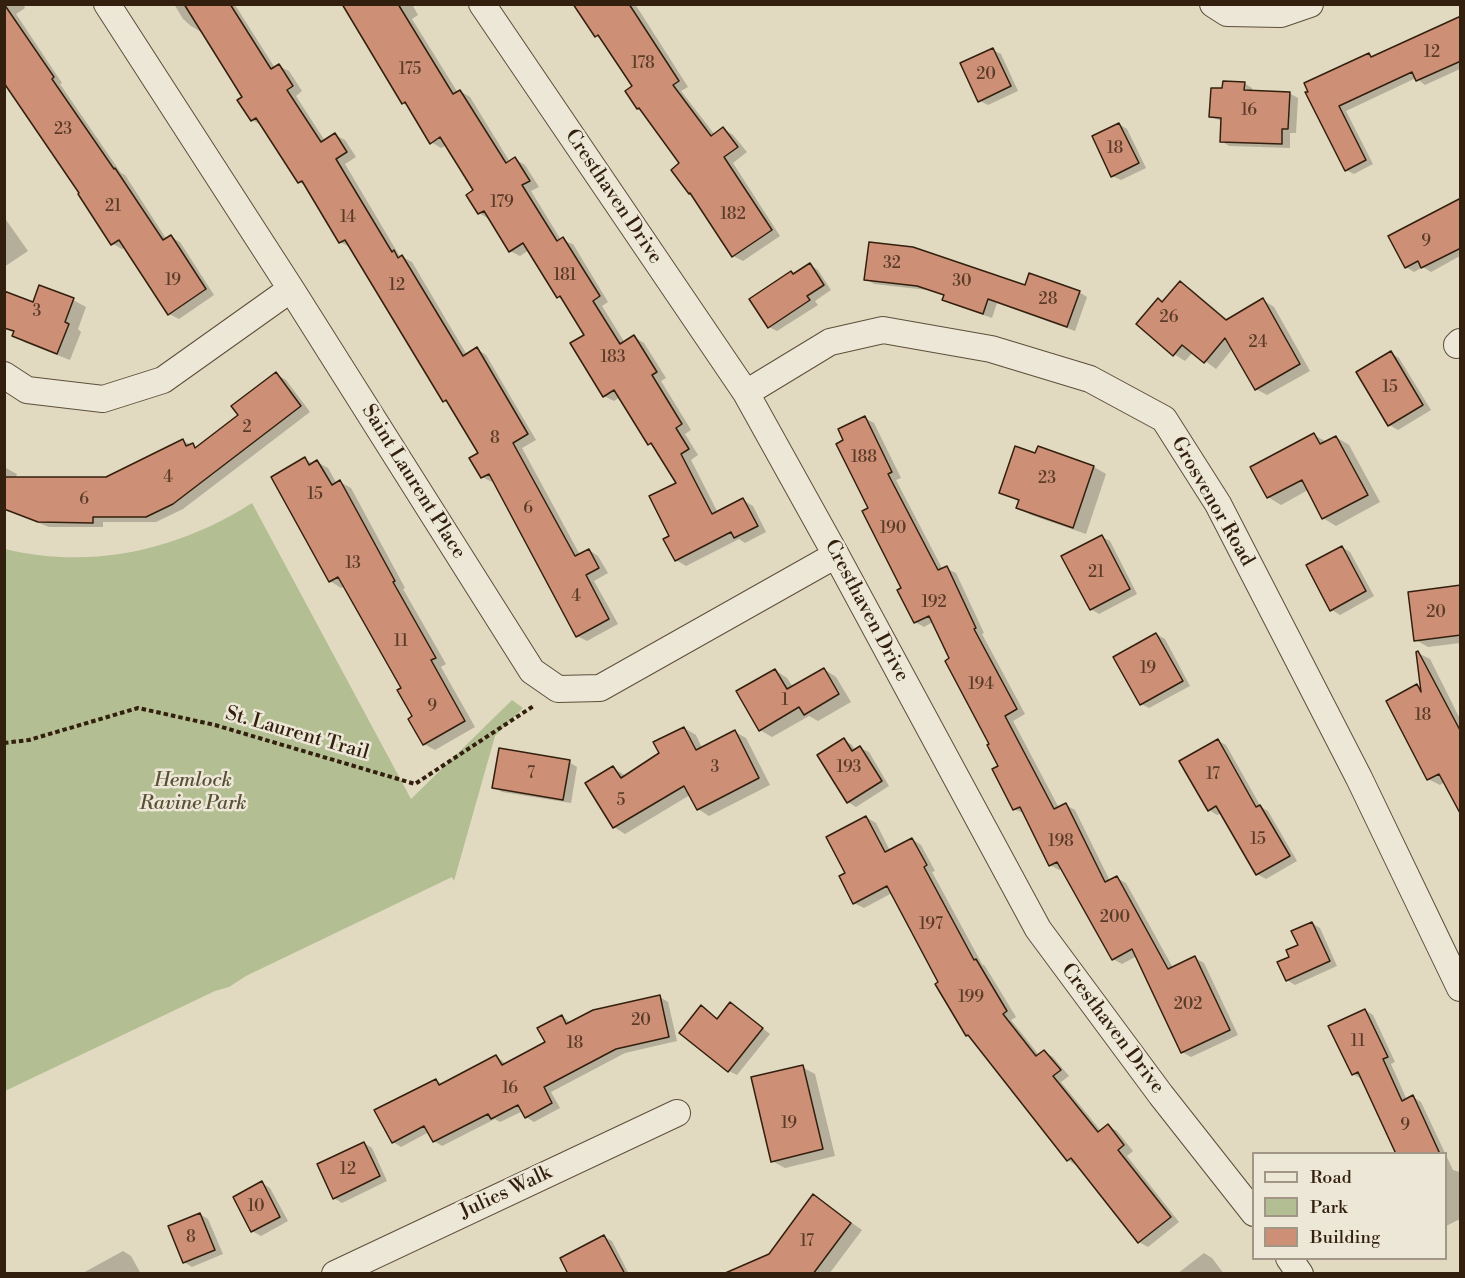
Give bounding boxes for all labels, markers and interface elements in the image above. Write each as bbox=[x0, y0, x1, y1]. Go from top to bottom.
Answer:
house number: 12 bbox=[1424, 43, 1440, 63]
house number: 178 bbox=[631, 54, 655, 74]
house number: 175 bbox=[399, 60, 421, 80]
house number: 20 bbox=[976, 65, 996, 85]
house number: 16 bbox=[1241, 101, 1257, 121]
house number: 23 bbox=[54, 120, 72, 140]
street label: Cresthaven Drive bbox=[559, 125, 667, 269]
house number: 18 bbox=[1107, 139, 1123, 159]
house number: 179 bbox=[490, 193, 514, 213]
house number: 21 bbox=[105, 197, 121, 217]
house number: 182 bbox=[720, 205, 746, 225]
house number: 14 bbox=[340, 208, 356, 228]
house number: 9 bbox=[1421, 232, 1431, 252]
house number: 32 bbox=[883, 254, 901, 274]
house number: 181 bbox=[554, 266, 576, 286]
house number: 19 bbox=[165, 271, 181, 291]
house number: 30 bbox=[952, 272, 972, 292]
house number: 12 bbox=[389, 276, 405, 296]
house number: 28 bbox=[1039, 290, 1057, 310]
house number: 3 bbox=[33, 302, 41, 322]
house number: 26 bbox=[1160, 308, 1178, 328]
house number: 24 bbox=[1249, 333, 1267, 353]
house number: 183 bbox=[600, 348, 626, 368]
house number: 15 bbox=[1382, 378, 1398, 398]
street label: Saint Laurent Place bbox=[356, 400, 470, 564]
house number: 2 bbox=[242, 418, 252, 438]
house number: 8 bbox=[490, 429, 500, 449]
street label: Grosvenor Road bbox=[1165, 433, 1259, 571]
house number: 188 bbox=[851, 448, 877, 468]
house number: 4 bbox=[163, 468, 173, 488]
house number: 23 bbox=[1038, 469, 1056, 489]
house number: 15 bbox=[307, 485, 323, 505]
house number: 6 bbox=[79, 490, 89, 510]
house number: 6 bbox=[523, 499, 533, 519]
house number: 190 bbox=[880, 519, 906, 539]
street label: Cresthaven Drive bbox=[819, 536, 913, 686]
house number: 13 bbox=[345, 554, 361, 574]
house number: 21 bbox=[1088, 563, 1104, 583]
house number: 4 bbox=[571, 587, 581, 607]
house number: 192 bbox=[921, 593, 947, 613]
house number: 20 bbox=[1426, 603, 1446, 623]
house number: 11 bbox=[394, 632, 408, 652]
house number: 19 bbox=[1140, 659, 1156, 679]
house number: 194 bbox=[968, 675, 994, 695]
house number: 1 bbox=[782, 691, 788, 711]
house number: 9 bbox=[427, 697, 437, 717]
street label: St. Laurent Trail bbox=[223, 702, 371, 766]
house number: 18 bbox=[1415, 706, 1431, 726]
house number: 3 bbox=[711, 758, 719, 778]
house number: 193 bbox=[837, 758, 861, 778]
house number: 7 bbox=[527, 764, 535, 784]
house number: 17 bbox=[1206, 765, 1220, 785]
park label: Hemlock Ravine Park bbox=[140, 769, 246, 816]
house number: 5 bbox=[617, 791, 625, 811]
house number: 15 bbox=[1250, 830, 1266, 850]
house number: 198 bbox=[1048, 832, 1074, 852]
house number: 200 bbox=[1100, 908, 1130, 928]
house number: 197 bbox=[919, 915, 943, 935]
street label: Cresthaven Drive bbox=[1055, 959, 1169, 1099]
house number: 199 bbox=[958, 988, 984, 1008]
house number: 202 bbox=[1174, 995, 1202, 1015]
house number: 20 bbox=[631, 1011, 651, 1031]
house number: 11 bbox=[1351, 1032, 1365, 1052]
house number: 18 bbox=[567, 1034, 583, 1054]
house number: 16 bbox=[502, 1079, 518, 1099]
house number: 19 bbox=[781, 1114, 797, 1134]
house number: 9 bbox=[1400, 1116, 1410, 1136]
legend bbox=[1252, 1152, 1447, 1260]
house number: 12 bbox=[340, 1160, 356, 1180]
street label: Julies Walk bbox=[456, 1161, 556, 1225]
text: Road bbox=[1310, 1166, 1352, 1189]
text: Park bbox=[1310, 1196, 1347, 1219]
house number: 10 bbox=[248, 1197, 264, 1217]
text: Building bbox=[1310, 1226, 1380, 1249]
house number: 8 bbox=[186, 1228, 196, 1248]
house number: 17 bbox=[800, 1232, 814, 1252]

